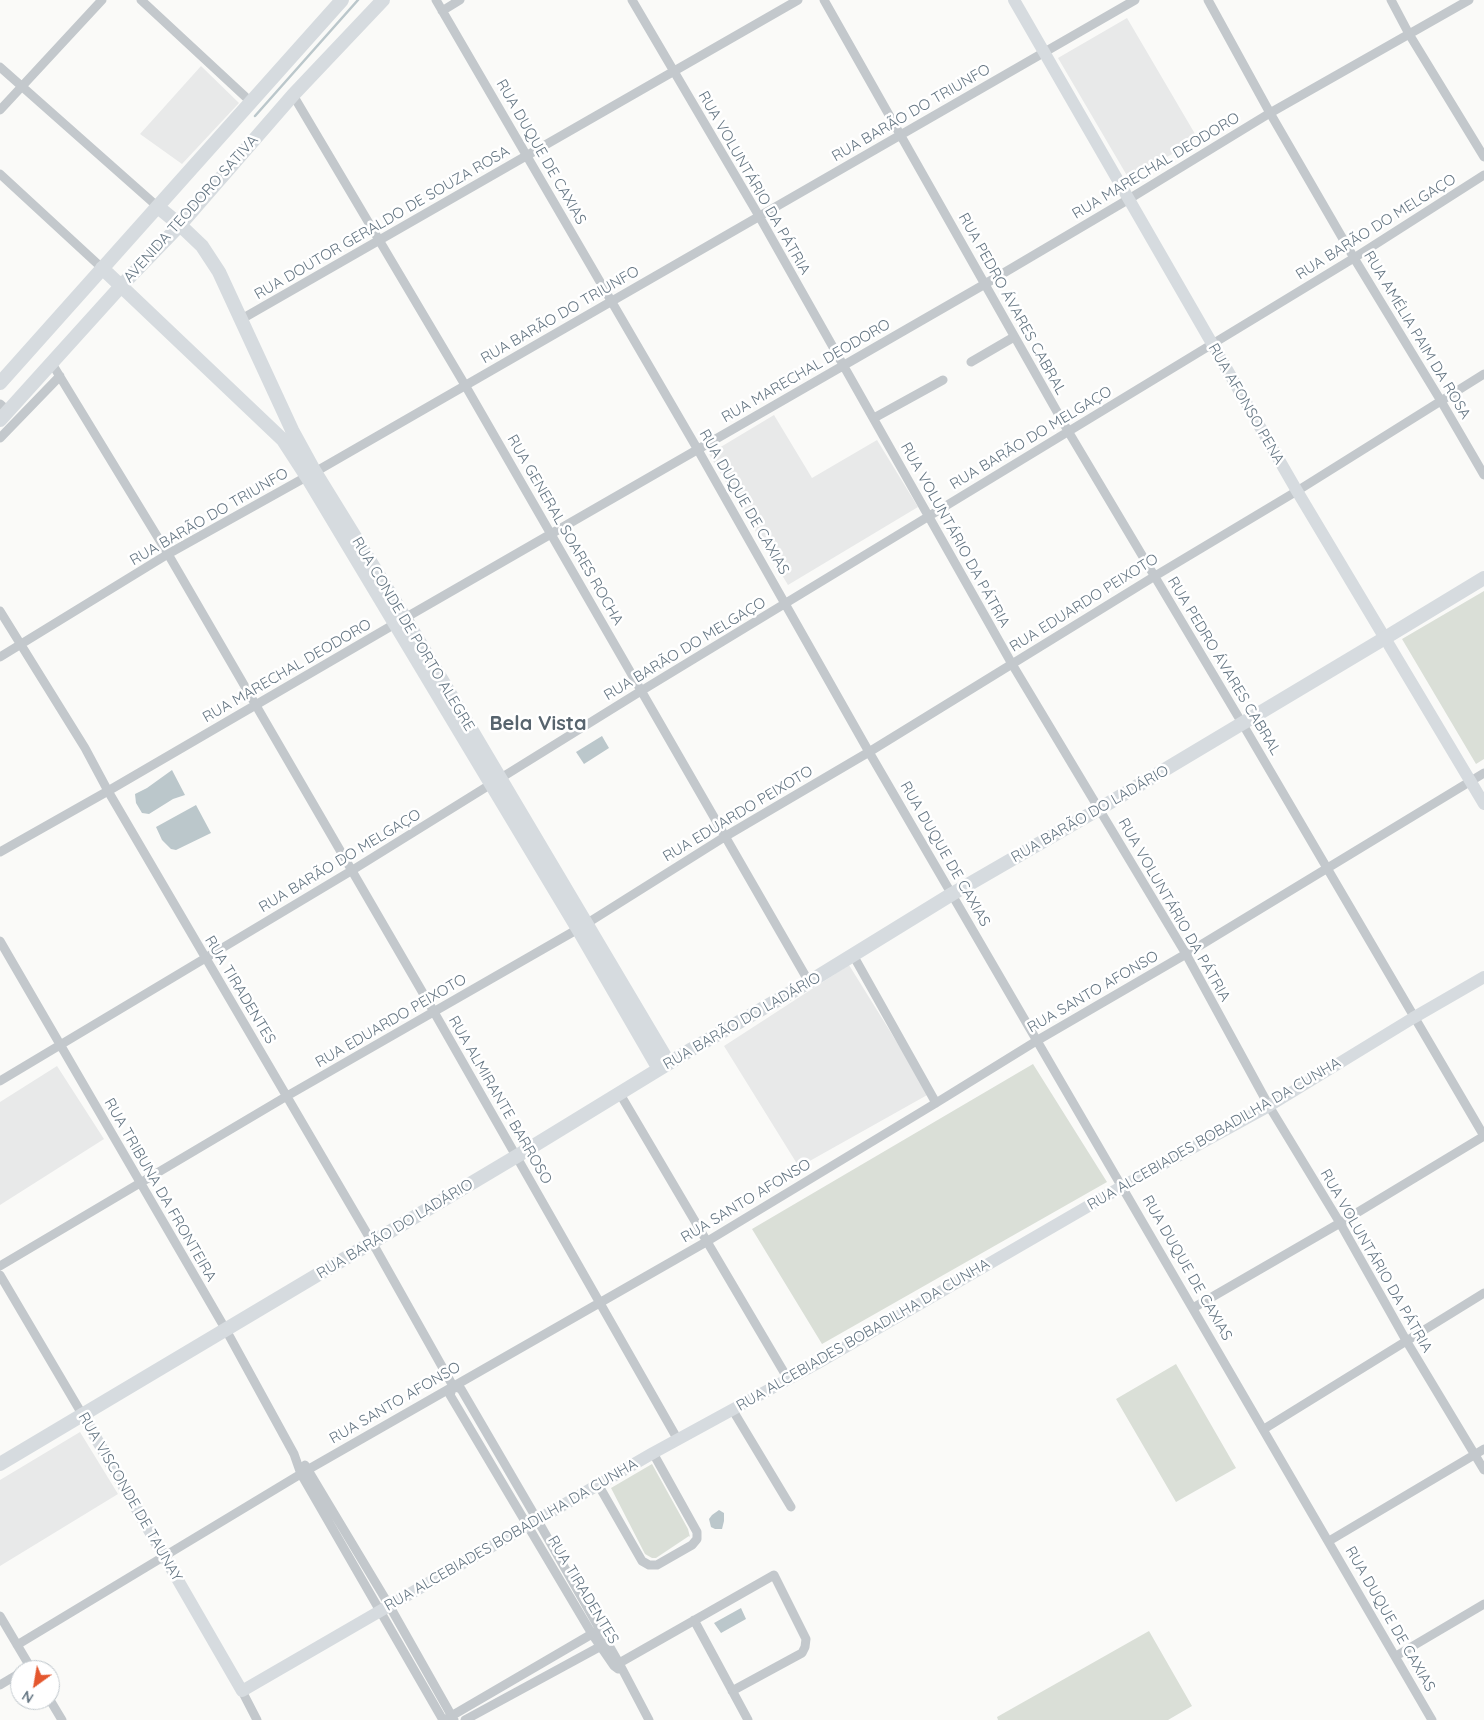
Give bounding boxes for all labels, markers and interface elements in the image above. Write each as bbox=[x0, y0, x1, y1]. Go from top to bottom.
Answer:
street label: RUA BARÃO DO TRIUNFO bbox=[829, 60, 993, 166]
street label: RUA DUQUE DE CAXIAS bbox=[492, 76, 590, 228]
street label: RUA VOLUNTÁRIO DA PÁTRIA bbox=[694, 88, 814, 278]
street label: RUA MARECHAL DEODORO bbox=[1069, 109, 1243, 223]
street label: AVENIDA TEODORO SATIVA bbox=[120, 132, 262, 286]
street label: RUA DOUTOR GERALDO DE SOUZA ROSA bbox=[251, 142, 513, 304]
street label: RUA BARÃO DO MELGAÇO bbox=[1293, 170, 1459, 284]
street label: RUA PEDRO ÁVARES CABRAL bbox=[954, 210, 1070, 398]
street label: RUA AMÉLIA PAIM DA ROSA bbox=[1360, 248, 1474, 422]
street label: RUA BARÃO DO TRIUNFO bbox=[478, 262, 642, 368]
street label: RUA MARECHAL DEODORO bbox=[718, 315, 894, 427]
street label: RUA AFONSO PENA bbox=[1204, 340, 1288, 468]
street label: RUA BARÃO DO MELGAÇO bbox=[947, 382, 1115, 494]
street label: RUA DUQUE DE CAXIAS bbox=[695, 426, 793, 578]
street label: RUA GENERAL SOARES ROCHA bbox=[503, 432, 627, 628]
street label: RUA VOLUNTÁRIO DA PÁTRIA bbox=[897, 439, 1013, 631]
street label: RUA BARÃO DO TRIUNFO bbox=[127, 464, 291, 570]
street label: RUA CONDE DE PORTO ALEGRE bbox=[348, 534, 478, 734]
street label: RUA EDUARDO PEIXOTO bbox=[1006, 550, 1162, 656]
street label: RUA PEDRO ÁVARES CABRAL bbox=[1163, 573, 1285, 759]
street label: RUA BARÃO DO MELGAÇO bbox=[601, 593, 769, 705]
street label: RUA MARECHAL DEODORO bbox=[199, 615, 375, 727]
district label: Bela Vista bbox=[489, 712, 587, 736]
street label: RUA BARÃO DO LADÁRIO bbox=[1008, 761, 1172, 867]
street label: RUA EDUARDO PEIXOTO bbox=[660, 762, 816, 866]
street label: RUA DUQUE DE CAXIAS bbox=[896, 778, 994, 930]
street label: RUA BARÃO DO MELGAÇO bbox=[256, 805, 424, 917]
street label: RUA VOLUNTÁRIO DA PÁTRIA bbox=[1114, 815, 1234, 1005]
street label: RUA TIRADENTES bbox=[201, 933, 279, 1047]
street label: RUA SANTO AFONSO bbox=[1024, 947, 1162, 1037]
street label: RUA BARÃO DO LADÁRIO bbox=[660, 968, 824, 1074]
street label: RUA EDUARDO PEIXOTO bbox=[312, 970, 470, 1072]
street label: RUA ALMIRANTE BARROSO bbox=[444, 1013, 556, 1187]
street label: RUA ALCEBIADES BOBADILHA DA CUNHA bbox=[1084, 1054, 1344, 1214]
street label: RUA TRIBUNA DA FRONTEIRA bbox=[100, 1095, 220, 1285]
street label: RUA SANTO AFONSO bbox=[678, 1155, 814, 1247]
street label: RUA VOLUNTÁRIO DA PÁTRIA bbox=[1316, 1166, 1436, 1356]
street label: RUA BARÃO DO LADÁRIO bbox=[314, 1175, 476, 1283]
street label: RUA DUQUE DE CAXIAS bbox=[1138, 1192, 1236, 1344]
street label: RUA ALCEBIADES BOBADILHA DA CUNHA bbox=[733, 1255, 993, 1415]
street label: RUA SANTO AFONSO bbox=[326, 1358, 464, 1448]
street label: RUA VISCONDE DE TAUNAY bbox=[74, 1409, 186, 1585]
street label: RUA ALCEBIADES BOBADILHA DA CUNHA bbox=[381, 1455, 641, 1615]
street label: RUA TIRADENTES bbox=[544, 1533, 622, 1647]
street label: RUA DUQUE DE CAXIAS bbox=[1341, 1543, 1439, 1695]
north arrow bbox=[10, 1660, 60, 1710]
text: N bbox=[18, 1687, 37, 1707]

